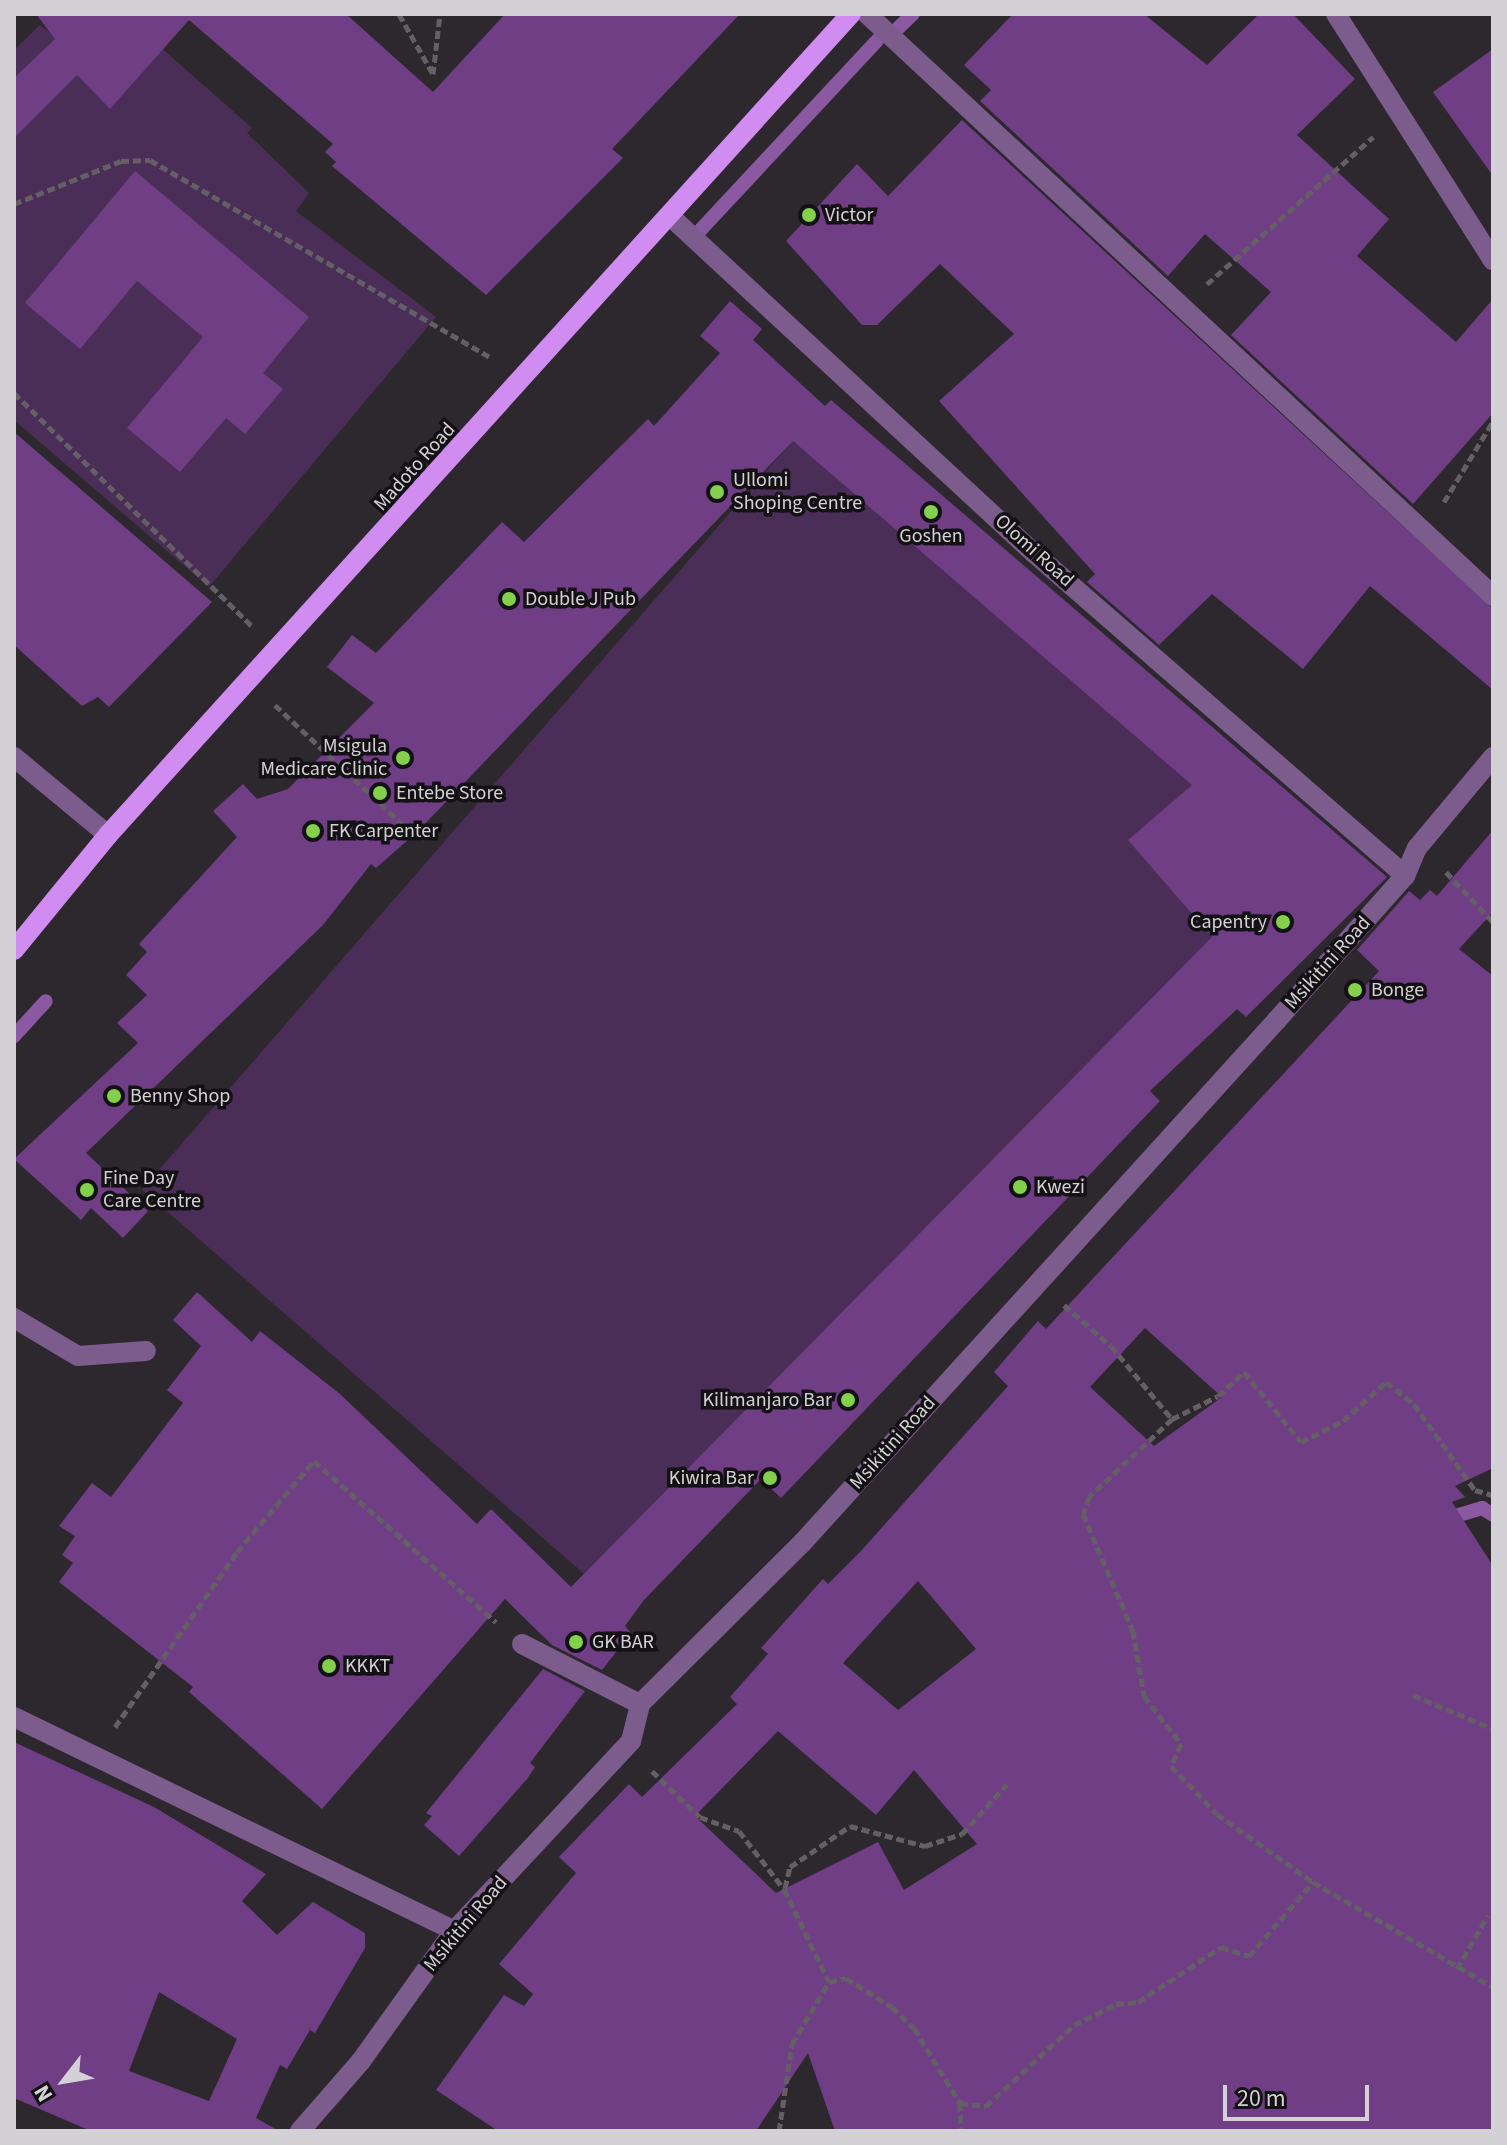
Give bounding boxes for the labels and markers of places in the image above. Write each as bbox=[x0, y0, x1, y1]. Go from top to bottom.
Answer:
place label: Victor bbox=[825, 203, 873, 227]
marker: Victor bbox=[800, 206, 818, 224]
place label: Ullomi Shoping Centre bbox=[733, 468, 862, 515]
marker: Ullomi Shoping Centre bbox=[708, 483, 726, 501]
marker: Goshen bbox=[922, 503, 940, 521]
place label: Goshen bbox=[899, 524, 963, 548]
place label: Double J Pub bbox=[525, 587, 636, 611]
marker: Double J Pub bbox=[500, 590, 518, 608]
place label: Msigula Medicare Clinic bbox=[260, 734, 387, 781]
marker: Msigula Medicare Clinic bbox=[394, 749, 412, 767]
place label: Entebe Store bbox=[396, 781, 503, 805]
marker: Entebe Store bbox=[371, 784, 389, 802]
place label: FK Carpenter bbox=[329, 819, 438, 843]
marker: FK Carpenter bbox=[304, 822, 322, 840]
place label: Capentry bbox=[1190, 910, 1267, 934]
marker: Capentry bbox=[1274, 913, 1292, 931]
place label: Bonge bbox=[1371, 978, 1424, 1002]
marker: Bonge bbox=[1346, 981, 1364, 999]
place label: Benny Shop bbox=[130, 1084, 230, 1108]
marker: Benny Shop bbox=[105, 1087, 123, 1105]
place label: Fine Day Care Centre bbox=[103, 1166, 201, 1213]
place label: Kwezi bbox=[1036, 1175, 1085, 1199]
marker: Kwezi bbox=[1011, 1178, 1029, 1196]
marker: Fine Day Care Centre bbox=[78, 1181, 96, 1199]
place label: Kilimanjaro Bar bbox=[703, 1388, 832, 1412]
marker: Kilimanjaro Bar bbox=[839, 1391, 857, 1409]
place label: Kiwira Bar bbox=[669, 1466, 754, 1490]
marker: Kiwira Bar bbox=[761, 1469, 779, 1487]
place label: GK BAR bbox=[592, 1630, 654, 1654]
marker: GK BAR bbox=[567, 1633, 585, 1651]
place label: KKKT bbox=[345, 1654, 390, 1678]
marker: KKKT bbox=[320, 1657, 338, 1675]

